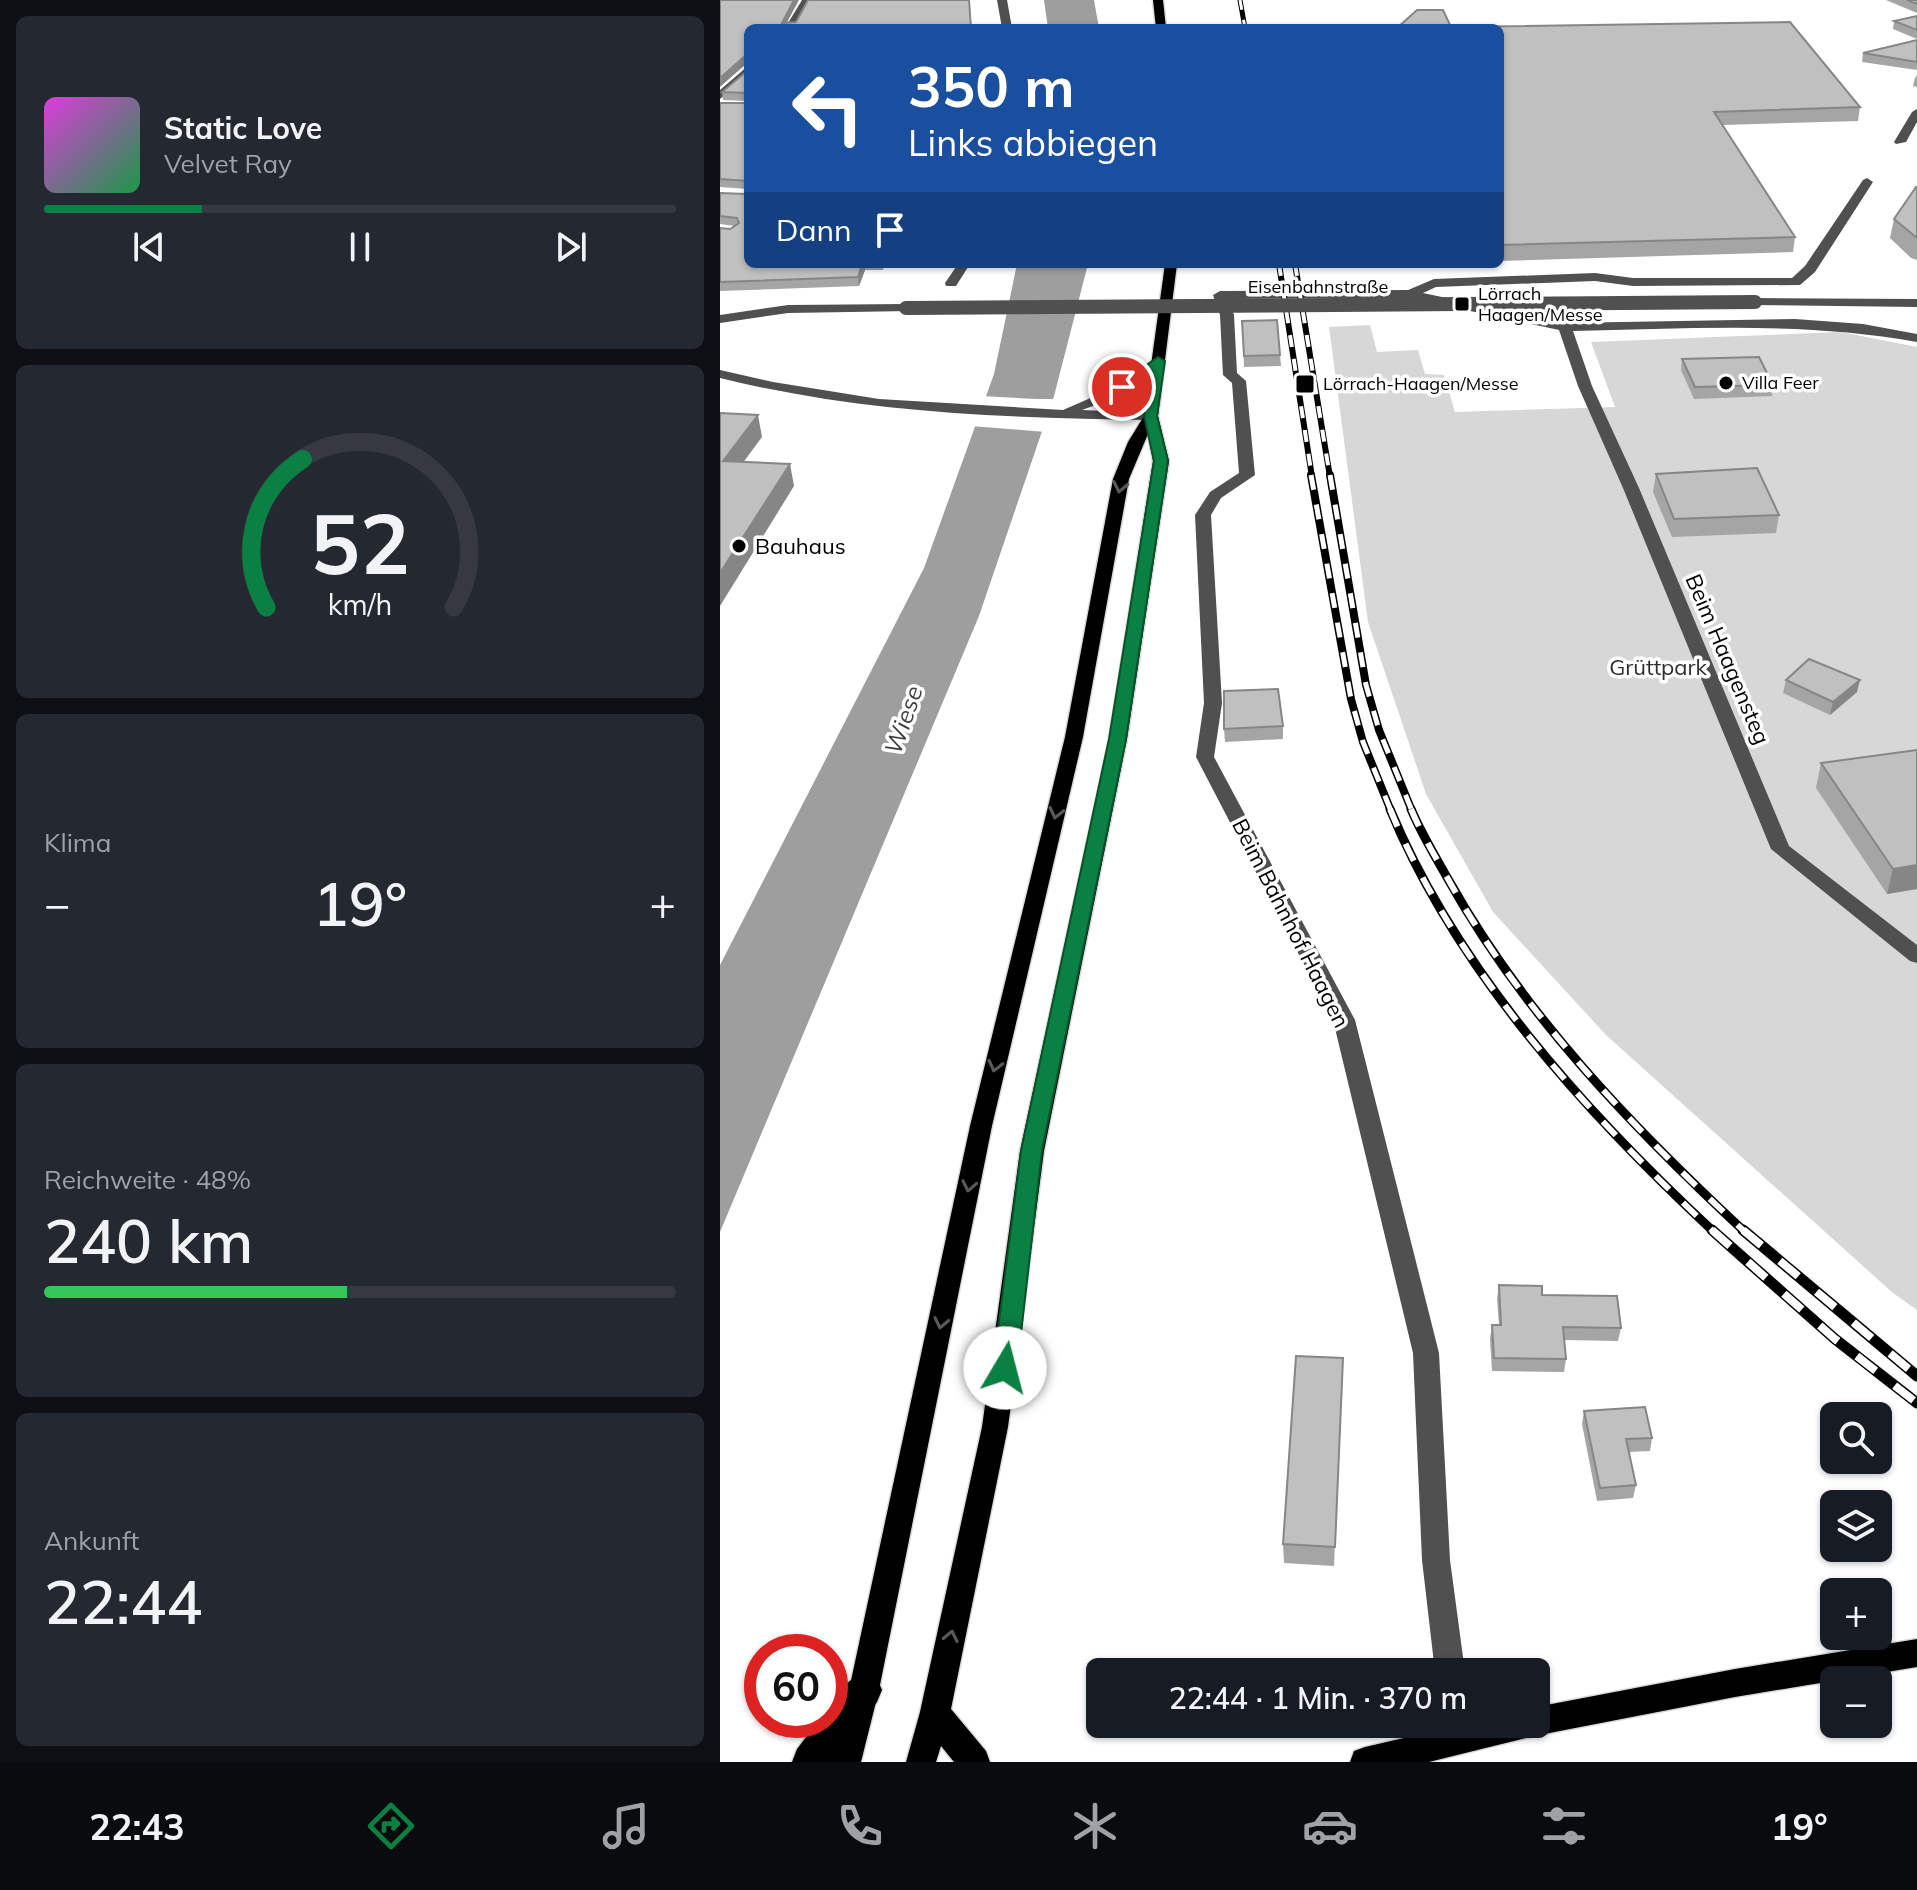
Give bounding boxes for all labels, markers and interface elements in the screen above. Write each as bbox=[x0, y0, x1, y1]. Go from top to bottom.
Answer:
text: 350 m bbox=[908, 51, 1075, 121]
icon: left bbox=[776, 56, 880, 160]
text: Static Love bbox=[164, 109, 322, 147]
text: Links abbiegen bbox=[908, 120, 1158, 165]
text: Velvet Ray bbox=[164, 147, 292, 180]
icon: arrive bbox=[868, 208, 912, 252]
text: Dann bbox=[776, 211, 852, 249]
icon: previous bbox=[127, 225, 171, 269]
icon: pause bbox=[338, 225, 382, 269]
icon: next bbox=[549, 225, 593, 269]
street label: Eisenbahnstraße bbox=[1248, 275, 1388, 298]
place label: Lörrach Haagen/Messe bbox=[1478, 282, 1603, 326]
marker: Lörrach Haagen/Messe bbox=[1453, 295, 1471, 313]
pin bbox=[1088, 353, 1156, 421]
icon: arrive bbox=[1100, 365, 1144, 409]
place label: Villa Feer bbox=[1742, 371, 1819, 394]
place label: Lörrach-Haagen/Messe bbox=[1323, 372, 1519, 395]
marker: Lörrach-Haagen/Messe bbox=[1294, 373, 1316, 395]
marker: Villa Feer bbox=[1717, 374, 1735, 392]
one-way arrow bbox=[1112, 480, 1129, 494]
text: 52 bbox=[310, 489, 410, 594]
place label: Bauhaus bbox=[755, 532, 846, 560]
marker: Bauhaus bbox=[730, 537, 748, 555]
street label: Beim Haagensteg bbox=[1680, 570, 1776, 748]
text: km/h bbox=[328, 586, 392, 622]
park label: Grüttpark bbox=[1609, 653, 1707, 681]
water label: Wiese bbox=[877, 681, 929, 758]
one-way arrow bbox=[1048, 805, 1065, 819]
street label: Beim Bahnhof Haagen bbox=[1226, 814, 1356, 1032]
text: Klima bbox=[44, 826, 111, 859]
text: 19° bbox=[313, 866, 407, 941]
text: − bbox=[44, 876, 70, 931]
text: + bbox=[650, 876, 676, 931]
one-way arrow bbox=[988, 1058, 1005, 1072]
text: Reichweite · 48% bbox=[44, 1163, 251, 1196]
one-way arrow bbox=[961, 1179, 978, 1193]
text: 240 km bbox=[44, 1203, 253, 1278]
one-way arrow bbox=[933, 1316, 950, 1329]
position arrow bbox=[963, 1326, 1047, 1410]
map controls bbox=[1820, 1402, 1892, 1738]
button: search bbox=[1820, 1402, 1892, 1474]
button: layers bbox=[1820, 1490, 1892, 1562]
text: Ankunft bbox=[44, 1524, 139, 1557]
text: 22:44 bbox=[44, 1564, 202, 1639]
button: + bbox=[1820, 1578, 1892, 1650]
one-way arrow bbox=[942, 1629, 959, 1643]
speed limit sign: 60 bbox=[744, 1634, 848, 1738]
button: − bbox=[1820, 1666, 1892, 1738]
text: 22:44 · 1 Min. · 370 m bbox=[1169, 1679, 1467, 1717]
icon: directions bbox=[363, 1798, 419, 1854]
icon: music bbox=[598, 1798, 654, 1854]
icon: phone bbox=[832, 1798, 888, 1854]
icon: climate bbox=[1067, 1798, 1123, 1854]
icon: car bbox=[1302, 1798, 1358, 1854]
icon: filters bbox=[1536, 1798, 1592, 1854]
text: 22:43 bbox=[89, 1804, 185, 1849]
text: 19° bbox=[1771, 1804, 1828, 1849]

